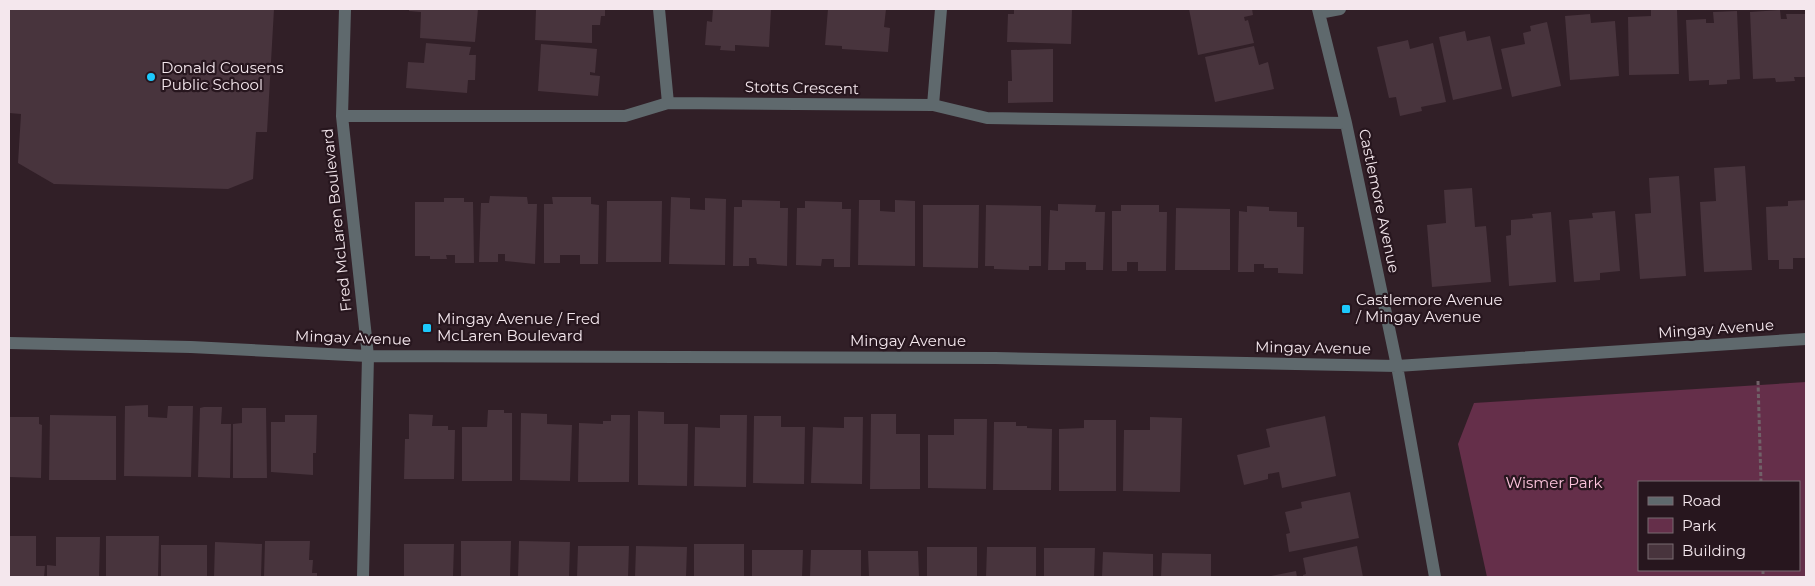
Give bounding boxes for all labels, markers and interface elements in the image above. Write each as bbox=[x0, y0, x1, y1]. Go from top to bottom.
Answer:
place label: Donald Cousens Public School bbox=[161, 58, 284, 94]
marker: Donald Cousens Public School bbox=[145, 71, 157, 83]
street label: Stotts Crescent bbox=[745, 77, 859, 98]
street label: Fred McLaren Boulevard bbox=[317, 127, 356, 313]
street label: Castlemore Avenue bbox=[1355, 127, 1404, 275]
place label: Castlemore Avenue / Mingay Avenue bbox=[1355, 290, 1503, 326]
marker: Castlemore Avenue / Mingay Avenue bbox=[1340, 303, 1352, 315]
place label: Mingay Avenue / Fred McLaren Boulevard bbox=[437, 309, 600, 345]
street label: Mingay Avenue bbox=[1657, 315, 1774, 342]
marker: Mingay Avenue / Fred McLaren Boulevard bbox=[421, 322, 433, 334]
street label: Mingay Avenue bbox=[295, 326, 411, 349]
street label: Mingay Avenue bbox=[850, 331, 966, 350]
street label: Mingay Avenue bbox=[1255, 337, 1371, 358]
park label: Wismer Park bbox=[1506, 473, 1602, 492]
legend bbox=[1638, 481, 1800, 571]
text: Road bbox=[1682, 491, 1721, 510]
text: Park bbox=[1682, 516, 1716, 535]
text: Building bbox=[1682, 541, 1746, 560]

